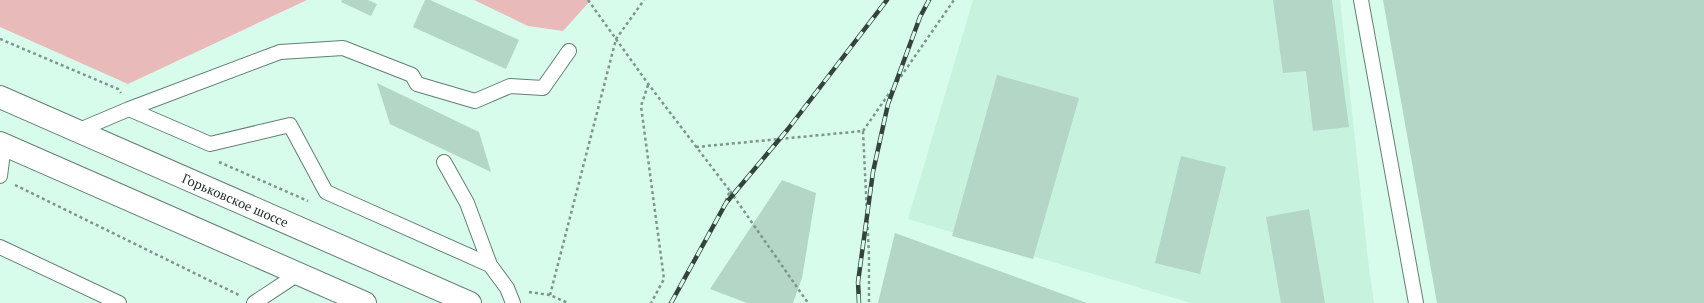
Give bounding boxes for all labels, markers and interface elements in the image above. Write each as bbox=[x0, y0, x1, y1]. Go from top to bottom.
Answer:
street label: Горьковское шоссе bbox=[179, 169, 291, 231]

